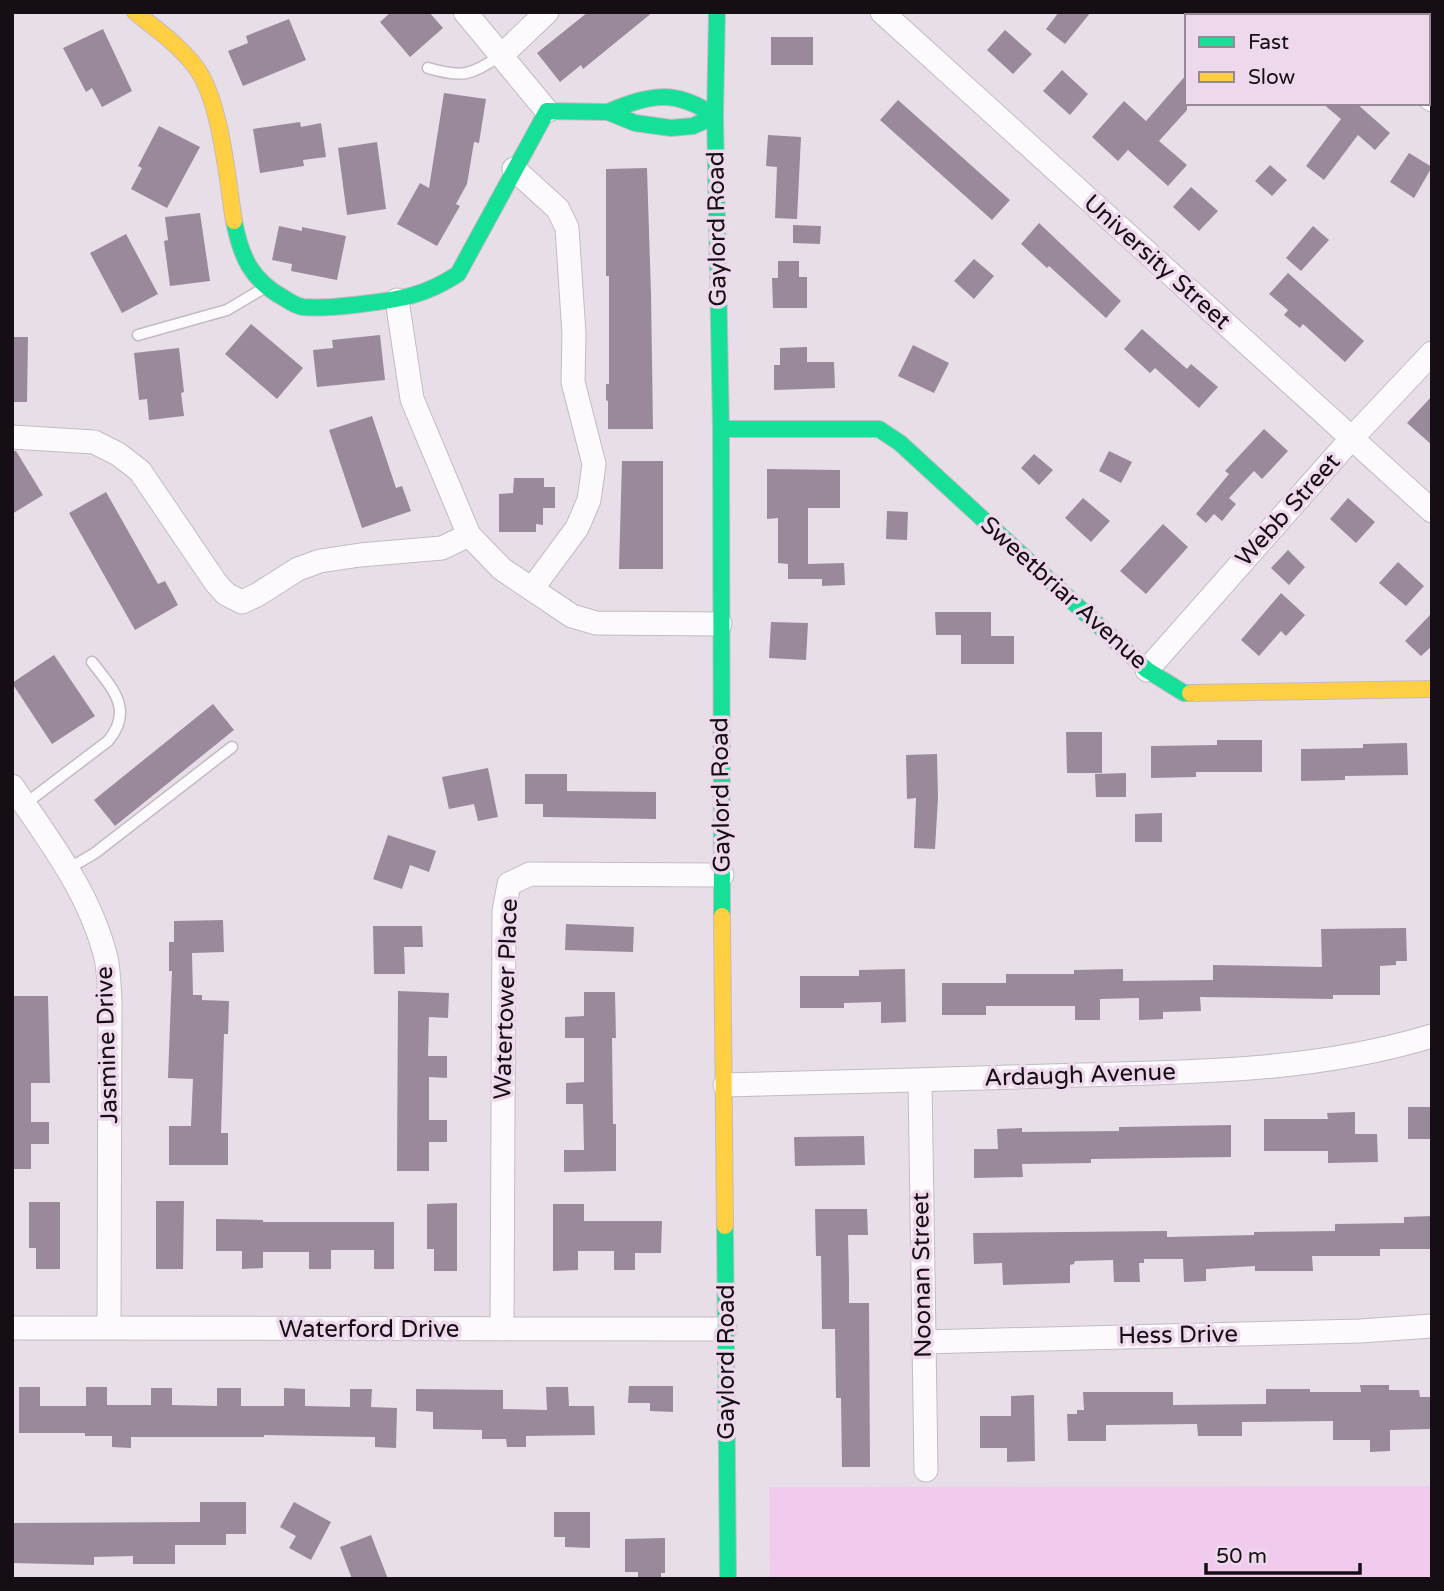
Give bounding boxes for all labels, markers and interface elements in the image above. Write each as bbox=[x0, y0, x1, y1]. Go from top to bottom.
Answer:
legend bbox=[1185, 14, 1430, 105]
text: Fast bbox=[1248, 30, 1289, 55]
text: Slow bbox=[1248, 65, 1296, 90]
street label: Gaylord Road bbox=[701, 151, 733, 307]
street label: University Street bbox=[1077, 188, 1237, 336]
street label: Webb Street bbox=[1230, 448, 1346, 572]
street label: Sweetbriar Avenue bbox=[975, 511, 1153, 675]
street label: Gaylord Road bbox=[705, 717, 737, 873]
street label: Watertower Place bbox=[488, 898, 524, 1100]
street label: Jasmine Drive bbox=[90, 966, 124, 1124]
street label: Ardaugh Avenue bbox=[984, 1057, 1176, 1093]
street label: Noonan Street bbox=[906, 1192, 938, 1358]
street label: Gaylord Road bbox=[712, 1284, 741, 1440]
street label: Waterford Drive bbox=[279, 1315, 459, 1344]
street label: Hess Drive bbox=[1118, 1319, 1238, 1351]
scale bar bbox=[1206, 1532, 1360, 1576]
text: 50 m bbox=[1216, 1544, 1267, 1569]

